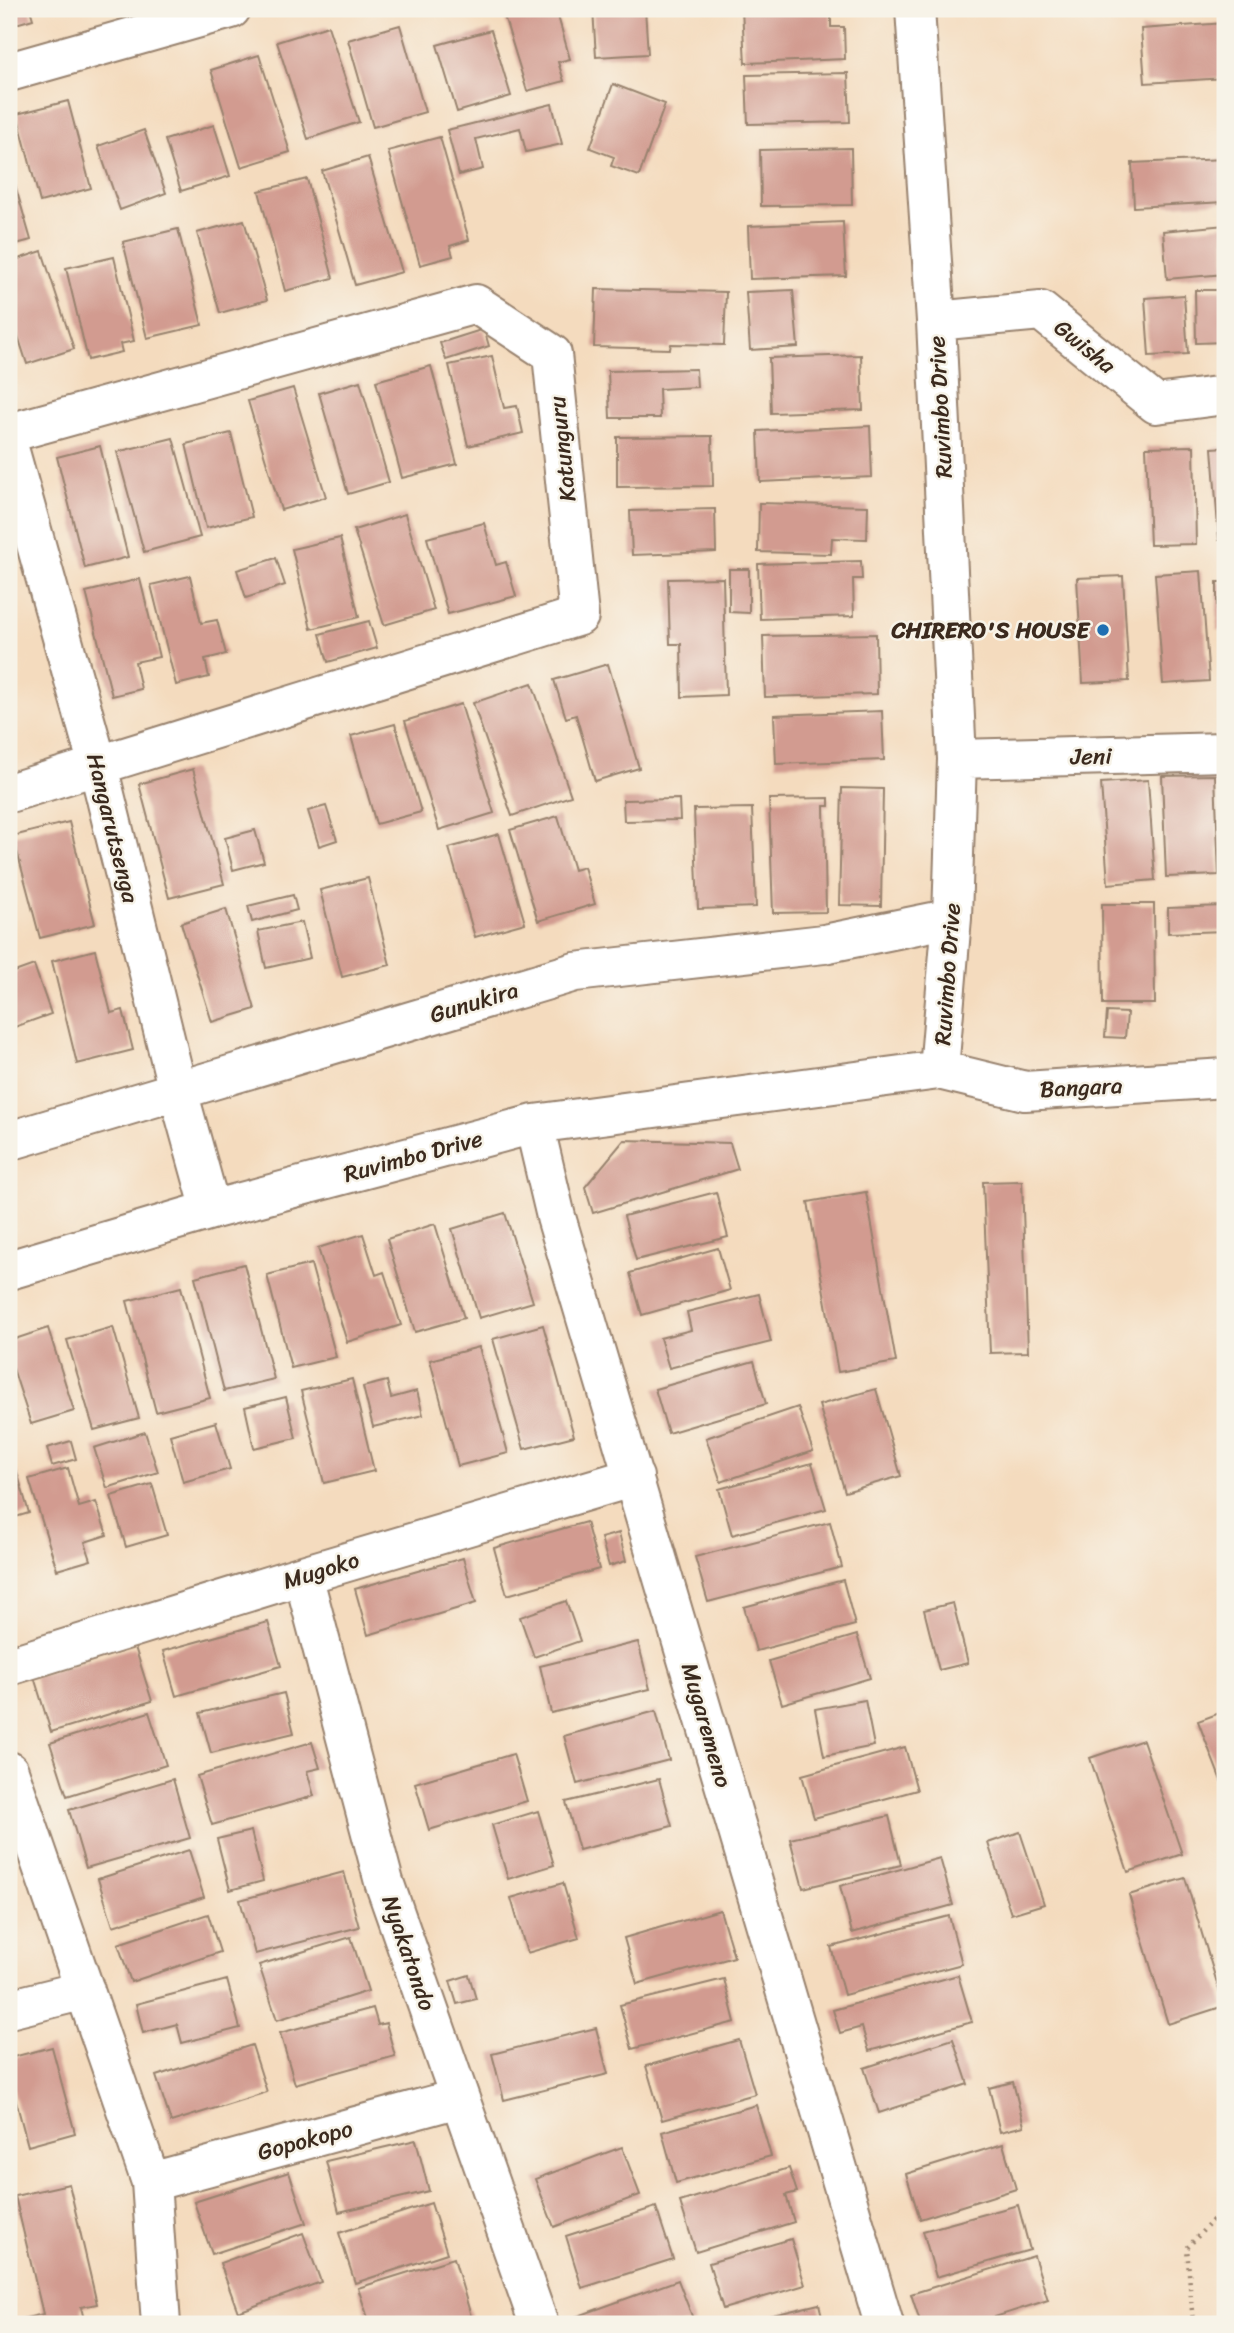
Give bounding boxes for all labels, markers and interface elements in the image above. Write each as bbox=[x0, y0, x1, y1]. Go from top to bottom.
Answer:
street label: Gwisha bbox=[1044, 308, 1125, 385]
street label: Ruvimbo Drive bbox=[916, 334, 965, 479]
street label: Katunguru bbox=[536, 393, 588, 504]
place label: CHIRERO'S HOUSE bbox=[890, 610, 1091, 651]
marker: CHIRERO'S HOUSE bbox=[1095, 622, 1111, 638]
street label: Jeni bbox=[1069, 736, 1113, 777]
street label: Hangarutsenga bbox=[74, 749, 151, 908]
street label: Ruvimbo Drive bbox=[922, 901, 973, 1047]
street label: Gunukira bbox=[425, 970, 524, 1035]
street label: Bangara bbox=[1039, 1065, 1124, 1110]
street label: Ruvimbo Drive bbox=[339, 1118, 488, 1195]
street label: Mugoko bbox=[278, 1539, 364, 1601]
street label: Mugaremeno bbox=[669, 1658, 744, 1793]
street label: Nyakatondo bbox=[370, 1890, 448, 2017]
street label: Gopokopo bbox=[253, 2108, 358, 2173]

